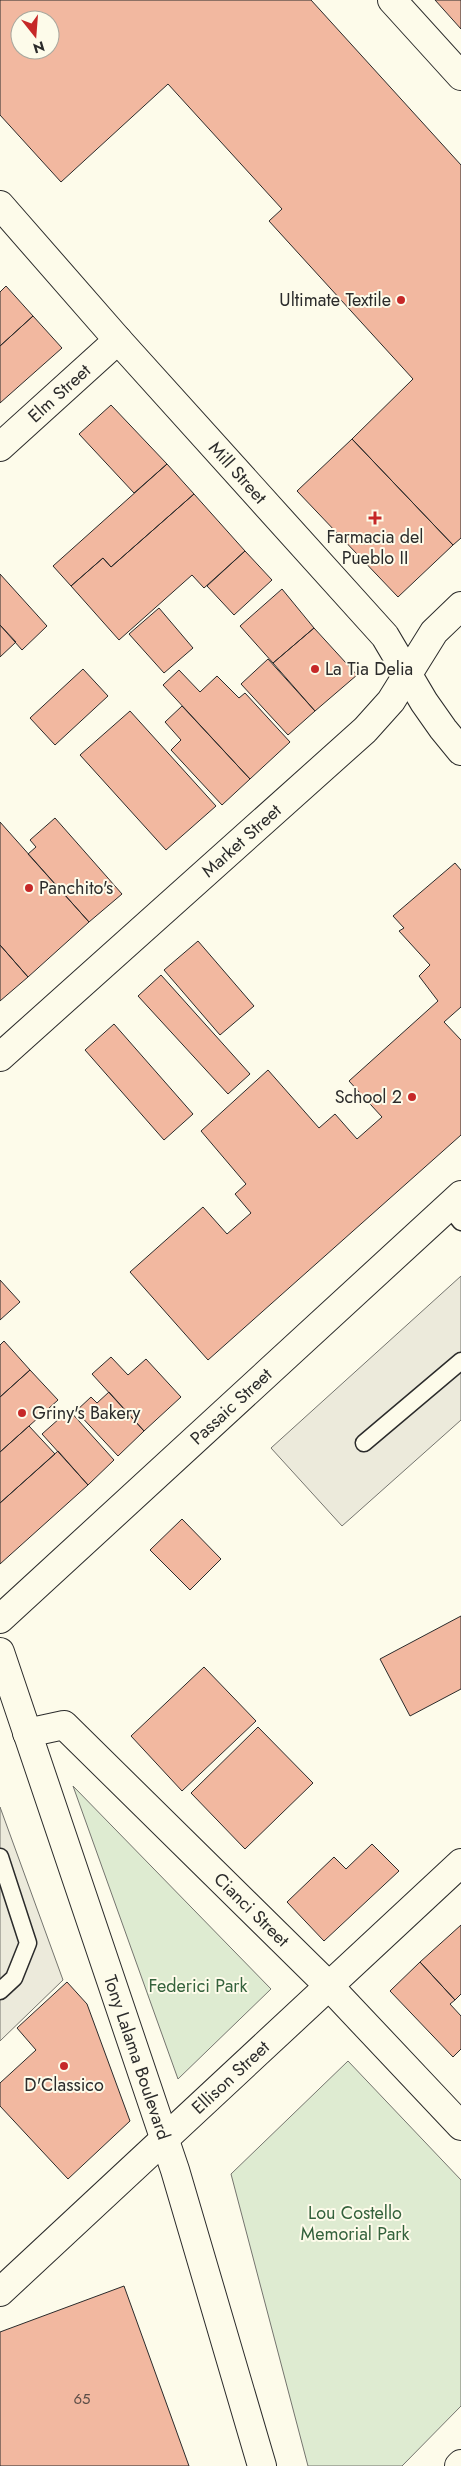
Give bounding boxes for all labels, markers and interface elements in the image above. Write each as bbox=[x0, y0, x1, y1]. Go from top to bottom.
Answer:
north arrow bbox=[10, 10, 60, 60]
text: N bbox=[31, 36, 47, 59]
place label: Ultimate Textile bbox=[279, 287, 391, 313]
marker: Ultimate Textile bbox=[395, 294, 407, 306]
street label: Elm Street bbox=[22, 357, 97, 429]
street label: Mill Street bbox=[203, 436, 273, 510]
marker: Farmacia del Pueblo II bbox=[369, 512, 381, 524]
place label: Farmacia del Pueblo II bbox=[326, 524, 424, 571]
place label: La Tia Delia bbox=[325, 656, 413, 682]
marker: La Tia Delia bbox=[309, 663, 321, 675]
street label: Market Street bbox=[196, 798, 287, 884]
place label: Panchito's bbox=[39, 875, 113, 901]
marker: Panchito's bbox=[23, 882, 35, 894]
place label: School 2 bbox=[335, 1084, 402, 1110]
marker: School 2 bbox=[406, 1091, 418, 1103]
street label: Passaic Street bbox=[184, 1362, 278, 1451]
place label: Griny's Bakery bbox=[32, 1400, 140, 1426]
marker: Griny's Bakery bbox=[16, 1407, 28, 1419]
street label: Cianci Street bbox=[208, 1866, 296, 1953]
street label: Tony Lalama Boulevard bbox=[97, 1972, 177, 2143]
park label: Federici Park bbox=[149, 1973, 248, 1999]
street label: Ellison Street bbox=[186, 2034, 276, 2120]
marker: D'Classico bbox=[58, 2060, 70, 2072]
place label: D'Classico bbox=[24, 2072, 104, 2098]
park label: Lou Costello Memorial Park bbox=[301, 2200, 409, 2247]
house number: 65 bbox=[73, 2388, 91, 2410]

